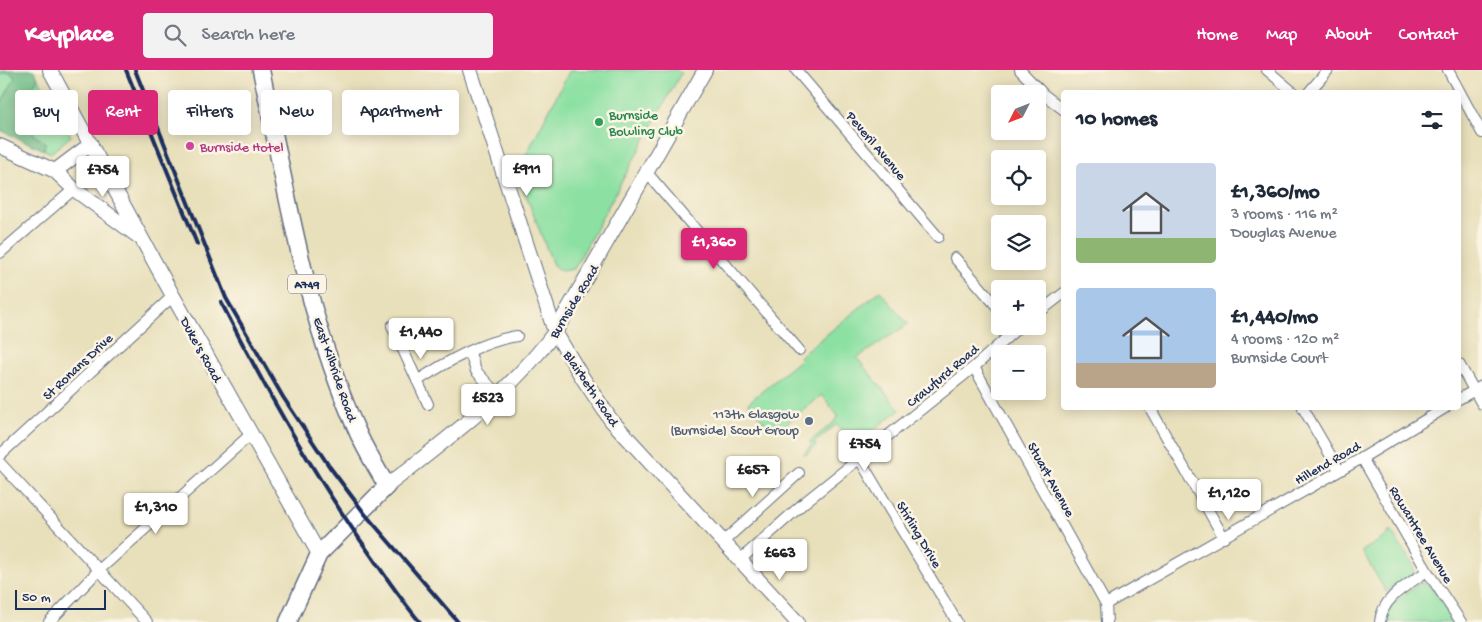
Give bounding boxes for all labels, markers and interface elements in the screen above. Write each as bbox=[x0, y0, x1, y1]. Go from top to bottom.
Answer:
search box bbox=[143, 13, 493, 58]
text: Keyplace bbox=[25, 21, 113, 50]
icon: search bbox=[161, 21, 189, 49]
text: Search here bbox=[201, 24, 295, 47]
text: Home bbox=[1196, 25, 1238, 46]
text: Map bbox=[1266, 25, 1297, 46]
text: About bbox=[1325, 25, 1371, 46]
text: Contact bbox=[1399, 25, 1457, 46]
north arrow bbox=[991, 85, 1046, 140]
map controls bbox=[991, 85, 1046, 400]
chip: Buy bbox=[15, 90, 78, 135]
chip: Rent bbox=[88, 90, 158, 135]
chip: Filters bbox=[168, 90, 251, 135]
chip: New bbox=[261, 90, 332, 135]
chip: Apartment bbox=[342, 90, 459, 135]
icon: filters bbox=[1418, 106, 1446, 134]
place label: Burnside Bowling Club bbox=[608, 108, 684, 141]
street label: Peveril Avenue bbox=[841, 108, 909, 185]
text: 10 homes bbox=[1076, 108, 1157, 133]
marker: Burnside Bowling Club bbox=[593, 116, 605, 128]
marker: Burnside Hotel bbox=[184, 140, 196, 152]
place label: Burnside Hotel bbox=[199, 140, 284, 157]
button: locate bbox=[991, 150, 1046, 205]
pin: £911 bbox=[497, 154, 557, 197]
pin: £754 bbox=[73, 156, 133, 198]
text: £911 bbox=[513, 161, 541, 180]
text: £754 bbox=[87, 162, 119, 181]
text: £1,360/mo bbox=[1231, 181, 1320, 206]
icon: home bbox=[1116, 183, 1176, 243]
text: 3 rooms · 116 m² bbox=[1231, 206, 1338, 225]
button: layers bbox=[991, 215, 1046, 270]
text: Douglas Avenue bbox=[1231, 225, 1337, 244]
pin: £1,360 bbox=[673, 228, 755, 270]
text: £1,360 bbox=[692, 234, 736, 253]
street label: Burnside Road bbox=[546, 261, 605, 343]
road number: A749 bbox=[288, 274, 326, 293]
button: + bbox=[991, 280, 1046, 335]
text: £1,440/mo bbox=[1231, 306, 1318, 331]
icon: home bbox=[1116, 308, 1176, 368]
street label: Duke's Road bbox=[174, 314, 226, 387]
street label: East Kilbride Road bbox=[308, 315, 360, 426]
pin: £1,440 bbox=[380, 318, 462, 360]
text: £1,440 bbox=[400, 324, 442, 343]
street label: St Ronans Drive bbox=[40, 330, 118, 405]
text: 4 rooms · 120 m² bbox=[1231, 331, 1339, 350]
street label: Crawfurd Road bbox=[904, 341, 985, 412]
button: − bbox=[991, 345, 1046, 400]
street label: Blairbeth Road bbox=[558, 347, 623, 432]
text: Burnside Court bbox=[1231, 350, 1327, 369]
pin: £523 bbox=[458, 384, 518, 426]
text: £523 bbox=[472, 390, 504, 409]
place label: 113th Glasgow (Burnside) Scout Group bbox=[670, 407, 799, 440]
marker: 113th Glasgow (Burnside) Scout Group bbox=[803, 415, 815, 427]
pin: £754 bbox=[835, 430, 895, 472]
text: £754 bbox=[849, 436, 881, 455]
street label: Hillend Road bbox=[1292, 438, 1366, 490]
street label: Stuart Avenue bbox=[1022, 440, 1078, 521]
pin: £657 bbox=[723, 456, 783, 498]
text: £657 bbox=[737, 462, 769, 481]
pin: £1,120 bbox=[1188, 478, 1270, 521]
street label: Rowantree Avenue bbox=[1384, 484, 1456, 588]
text: £1,120 bbox=[1208, 485, 1250, 504]
pin: £1,310 bbox=[115, 492, 197, 535]
text: £1,310 bbox=[135, 499, 177, 518]
street label: Stirling Drive bbox=[891, 499, 945, 572]
pin: £663 bbox=[750, 538, 810, 581]
text: £663 bbox=[764, 545, 796, 564]
scale bar bbox=[15, 587, 106, 610]
text: 50 m bbox=[22, 590, 51, 607]

